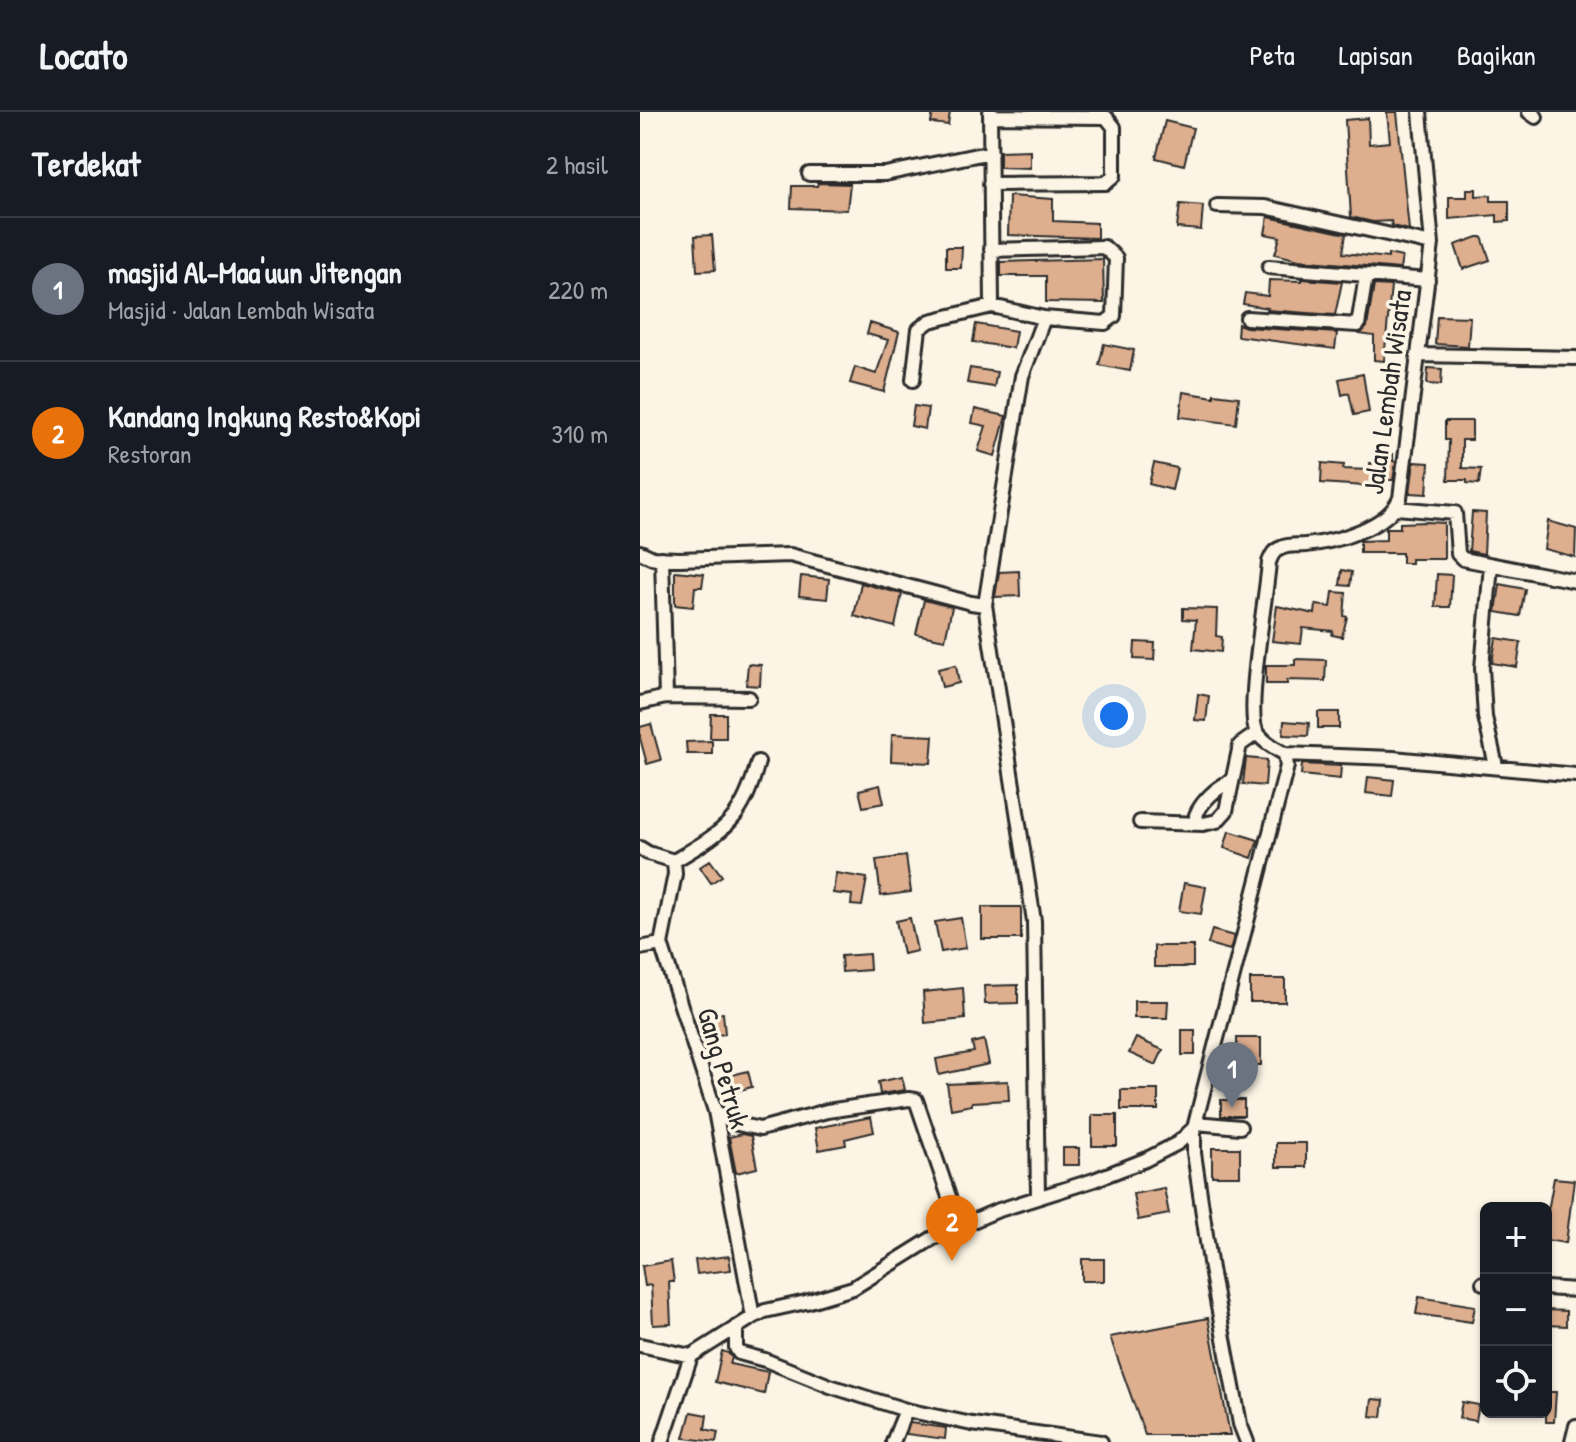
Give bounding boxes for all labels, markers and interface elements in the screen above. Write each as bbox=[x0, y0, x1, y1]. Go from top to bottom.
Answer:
text: Locato bbox=[40, 29, 127, 81]
text: Peta bbox=[1250, 36, 1295, 74]
text: Lapisan bbox=[1339, 36, 1413, 74]
text: Bagikan bbox=[1457, 36, 1536, 74]
text: Terdekat bbox=[32, 141, 140, 187]
text: 2 hasil bbox=[546, 147, 608, 182]
text: masjid Al-Maa'uun Jitengan bbox=[108, 252, 402, 292]
text: 1 bbox=[53, 272, 63, 307]
text: 220 m bbox=[548, 272, 608, 307]
street label: Jalan Lembah Wisata bbox=[1354, 287, 1420, 497]
text: Masjid · Jalan Lembah Wisata bbox=[108, 292, 374, 327]
text: Kandang Ingkung Resto&Kopi bbox=[108, 396, 421, 436]
text: 2 bbox=[52, 416, 64, 451]
text: 310 m bbox=[552, 416, 608, 451]
text: Restoran bbox=[108, 436, 192, 471]
your location bbox=[1094, 696, 1134, 736]
street label: Gang Petruk bbox=[689, 1003, 759, 1133]
pin: 1 bbox=[1206, 1042, 1258, 1108]
pin: 2 bbox=[926, 1195, 978, 1261]
map controls bbox=[1480, 1202, 1552, 1418]
button: + bbox=[1480, 1202, 1552, 1274]
button: − bbox=[1480, 1274, 1552, 1346]
button: locate bbox=[1480, 1346, 1552, 1418]

